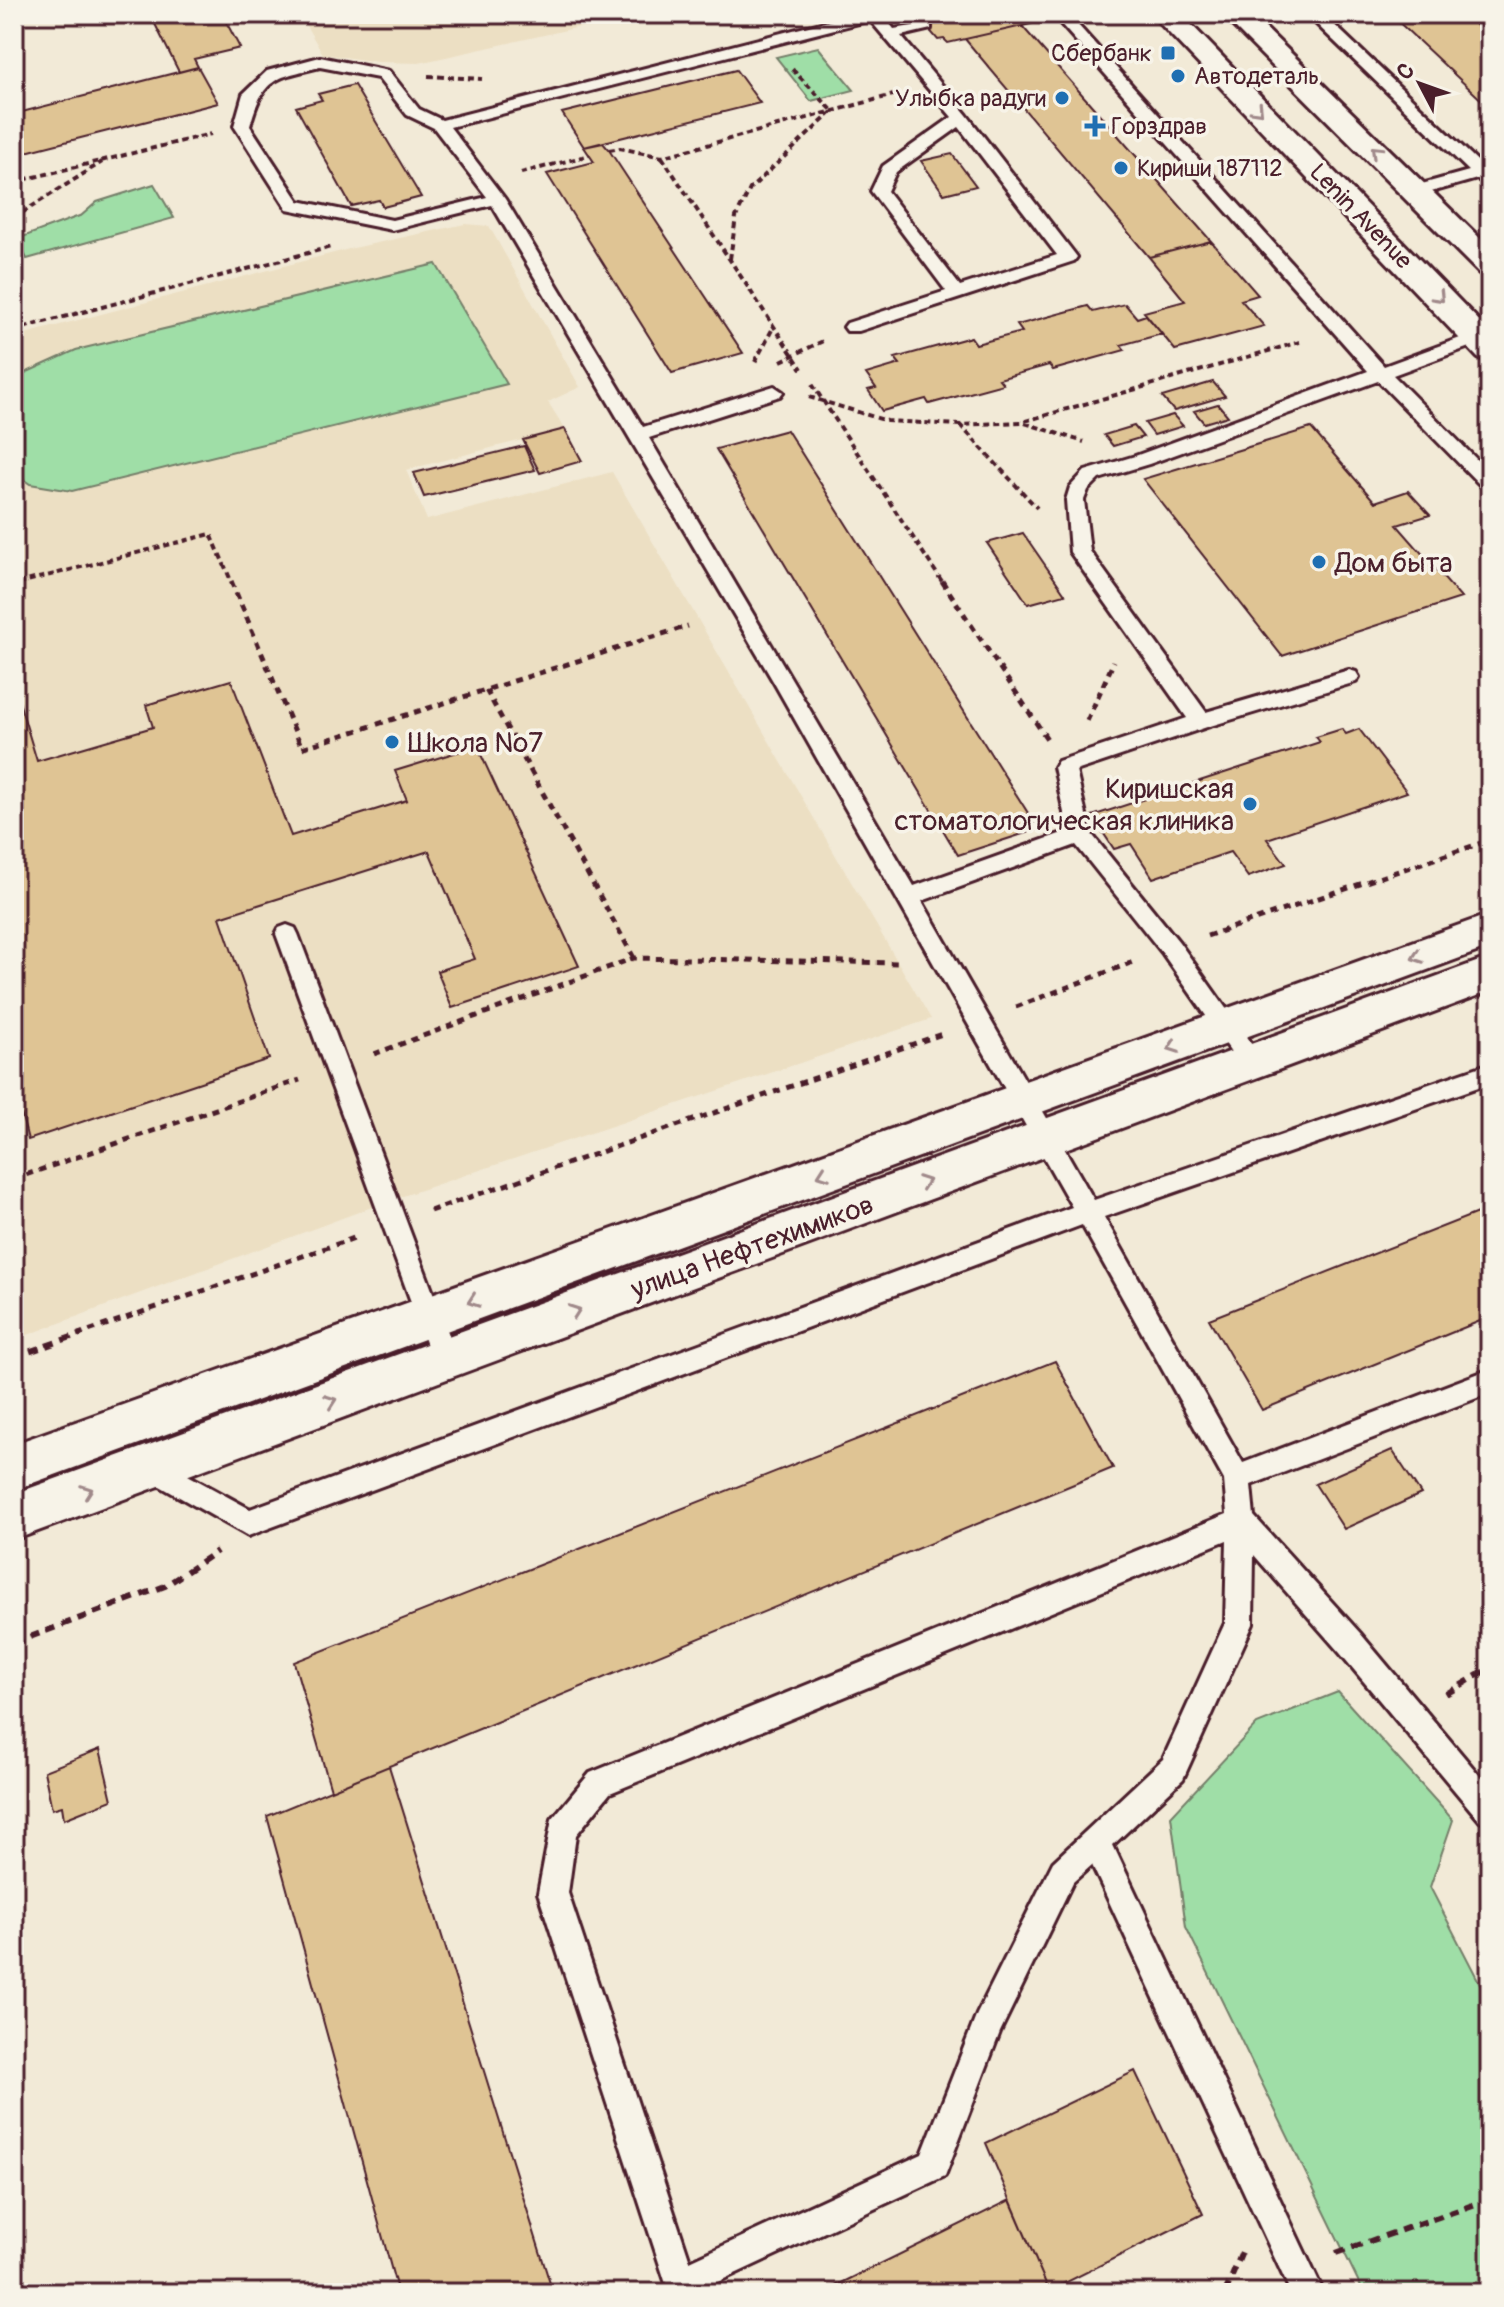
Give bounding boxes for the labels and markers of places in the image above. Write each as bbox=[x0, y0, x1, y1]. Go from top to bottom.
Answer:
place label: Сбербанк bbox=[1051, 39, 1152, 68]
marker: Сбербанк bbox=[1159, 44, 1177, 62]
place label: Автодеталь bbox=[1194, 62, 1319, 91]
marker: Автодеталь bbox=[1169, 67, 1187, 85]
place label: Улыбка радуги bbox=[895, 84, 1046, 113]
marker: Улыбка радуги bbox=[1053, 89, 1071, 107]
place label: Горздрав bbox=[1111, 112, 1207, 141]
marker: Горздрав bbox=[1086, 117, 1104, 135]
place label: Кириши 187112 bbox=[1137, 154, 1283, 183]
marker: Кириши 187112 bbox=[1112, 159, 1130, 177]
place label: Дом быта bbox=[1334, 546, 1453, 581]
marker: Дом быта bbox=[1310, 553, 1328, 571]
place label: Школа №7 bbox=[408, 726, 543, 761]
marker: Школа №7 bbox=[383, 733, 401, 751]
place label: Киришская стоматологическая клиника bbox=[895, 772, 1234, 839]
marker: Киришская стоматологическая клиника bbox=[1241, 795, 1259, 813]

